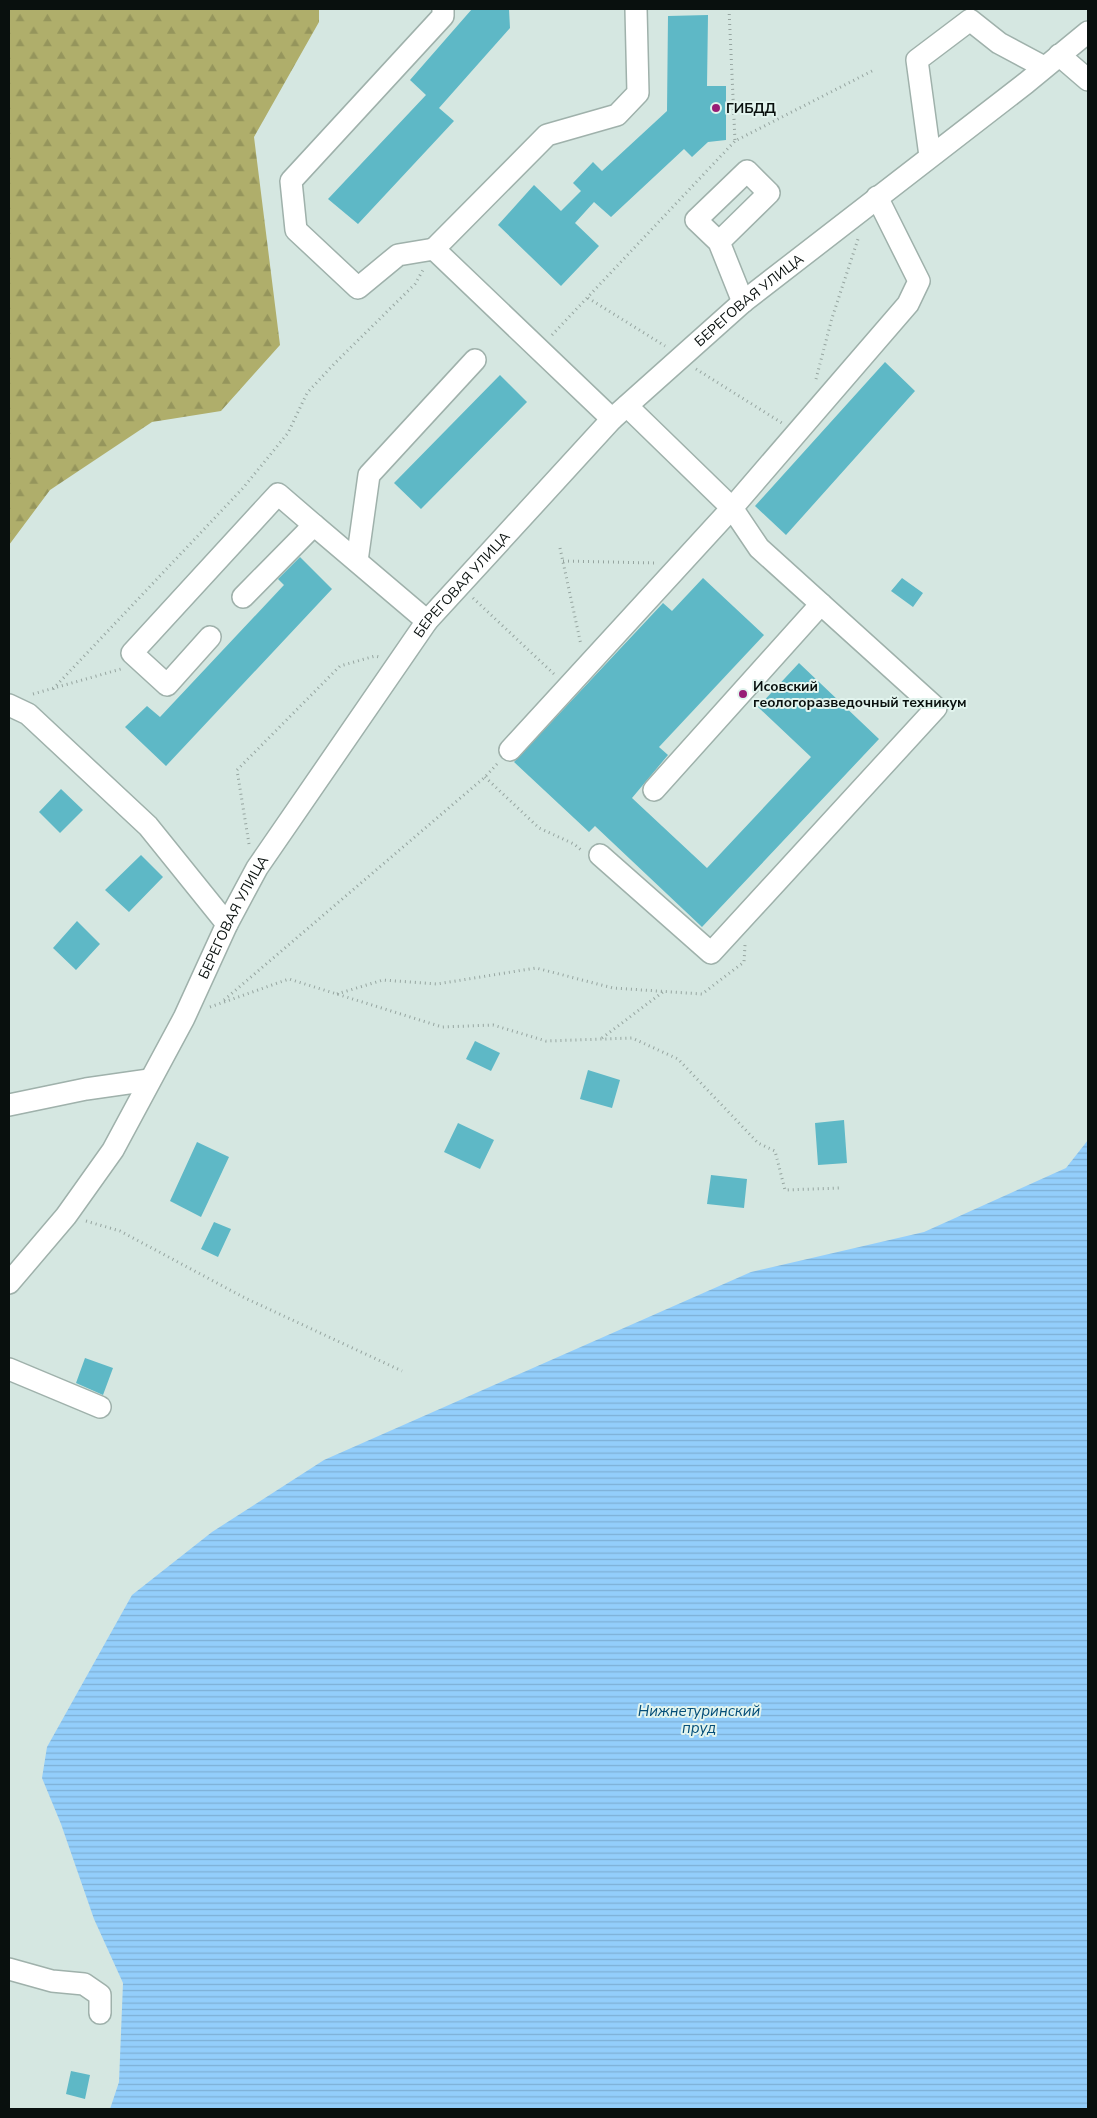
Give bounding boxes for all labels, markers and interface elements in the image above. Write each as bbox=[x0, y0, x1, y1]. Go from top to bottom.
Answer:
place label: ГИБДД bbox=[726, 99, 776, 118]
marker: ГИБДД bbox=[710, 102, 722, 114]
street label: БЕРЕГОВАЯ УЛИЦА bbox=[690, 249, 807, 351]
street label: БЕРЕГОВАЯ УЛИЦА bbox=[409, 527, 514, 641]
place label: Исовский геологоразведочный техникум bbox=[753, 677, 967, 712]
marker: Исовский геологоразведочный техникум bbox=[737, 688, 749, 700]
street label: БЕРЕГОВАЯ УЛИЦА bbox=[194, 852, 272, 982]
water label: Нижнетуринский пруд bbox=[638, 1701, 760, 1738]

